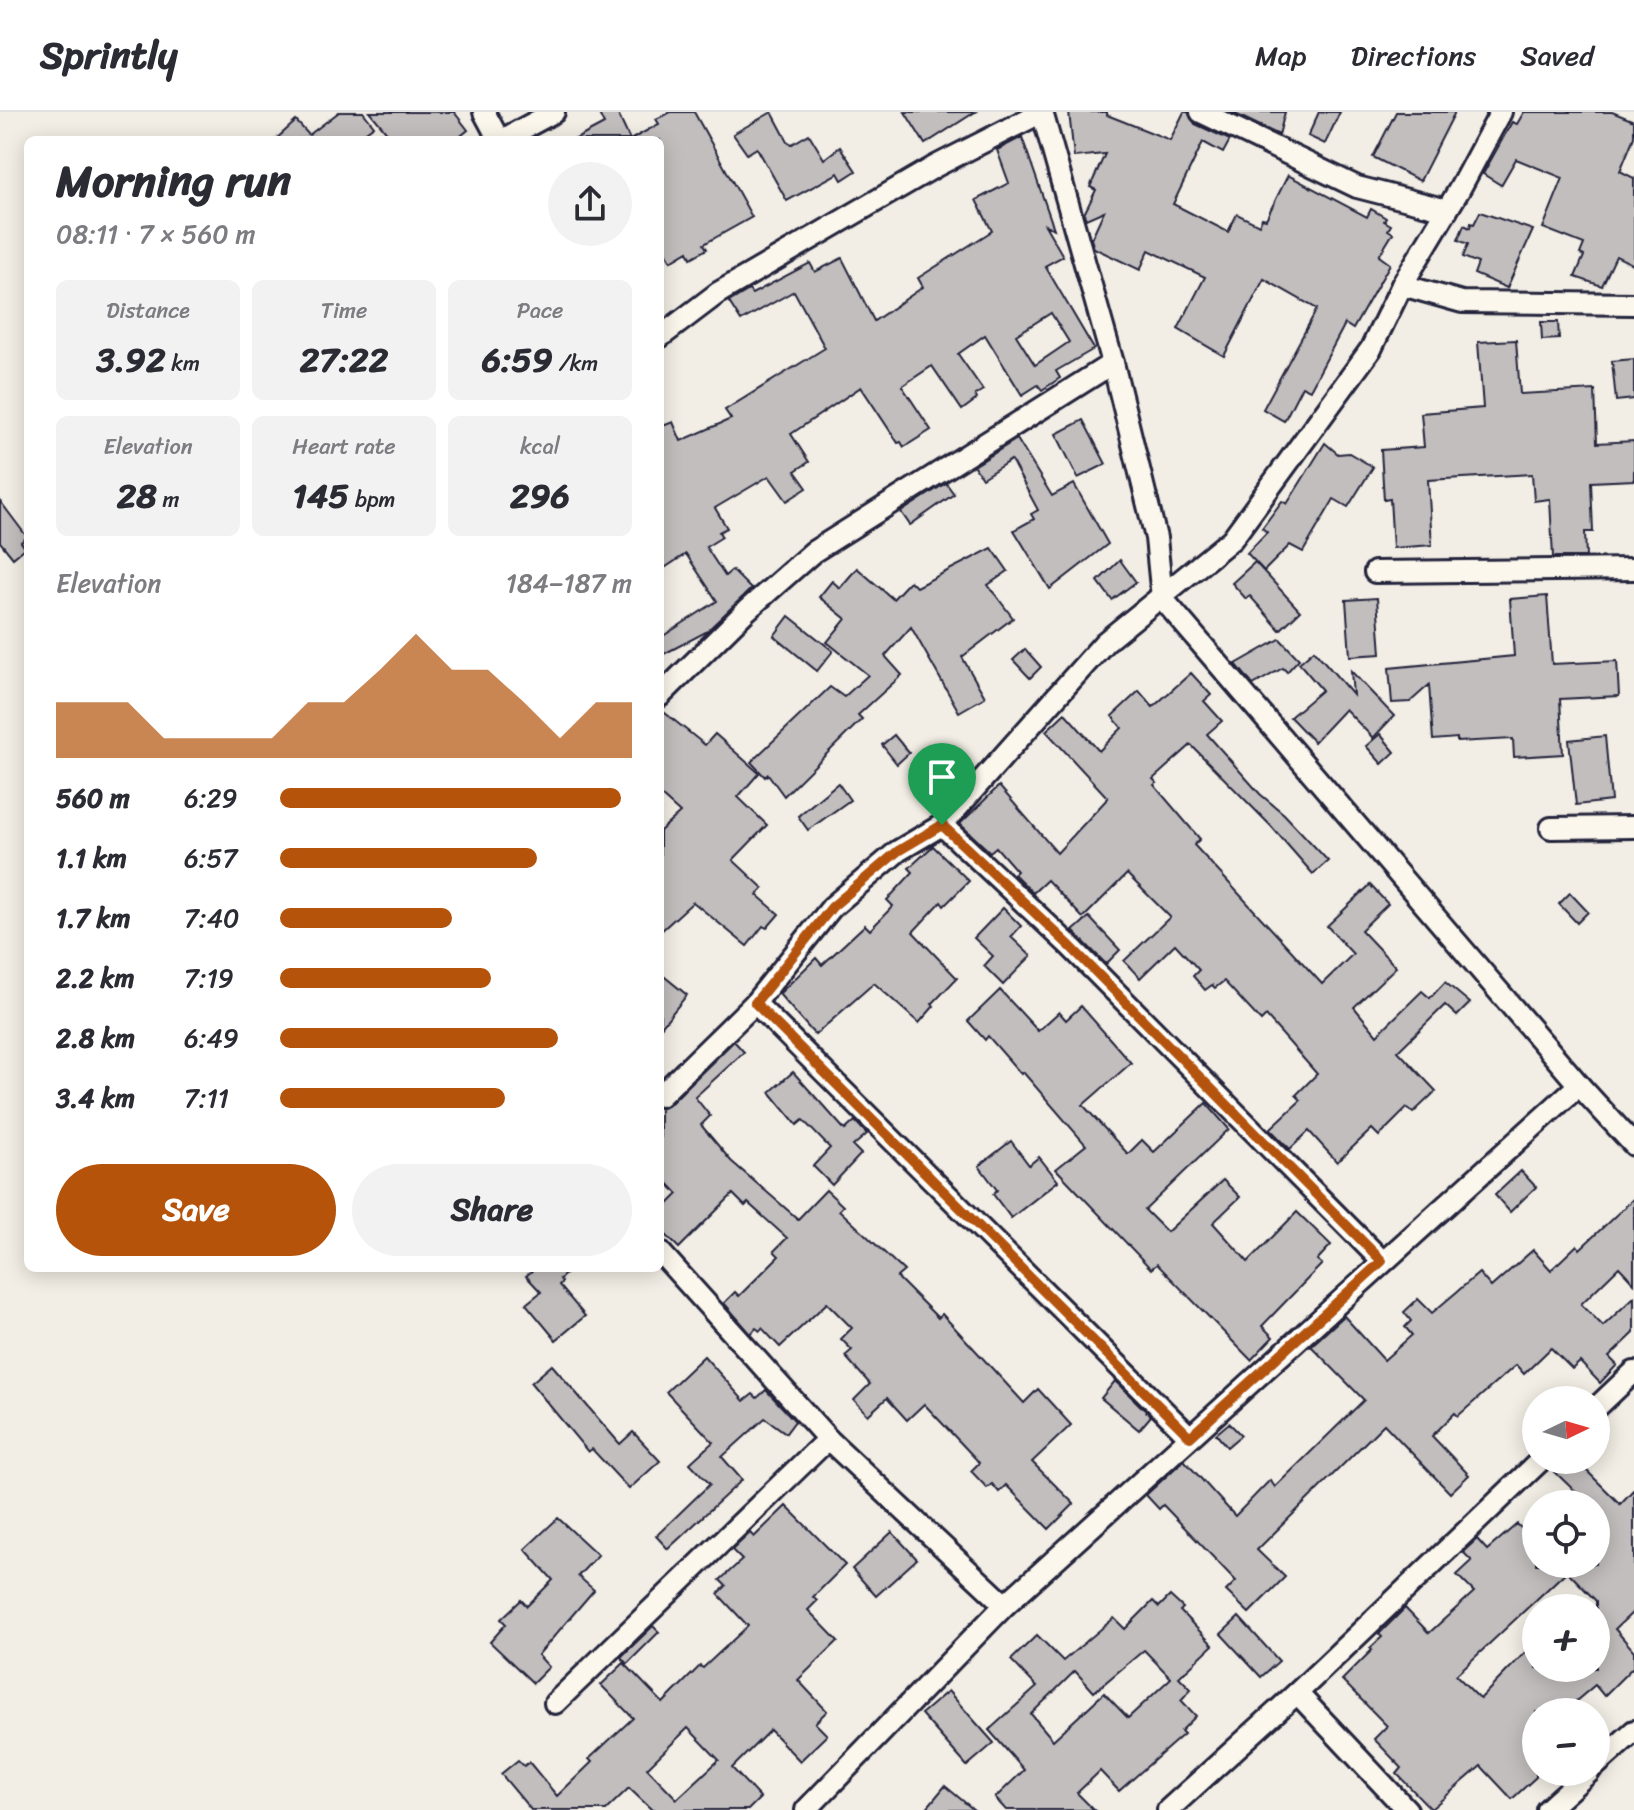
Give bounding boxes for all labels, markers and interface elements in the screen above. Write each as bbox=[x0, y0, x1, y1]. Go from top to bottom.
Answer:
text: Sprintly bbox=[40, 22, 178, 89]
text: Map bbox=[1255, 31, 1307, 80]
text: Directions bbox=[1351, 31, 1476, 80]
text: Saved bbox=[1520, 31, 1594, 80]
text: Morning run bbox=[56, 142, 291, 220]
button: share bbox=[548, 162, 632, 246]
text: 08:11 · 7 × 560 m bbox=[56, 211, 255, 257]
text: Distance bbox=[106, 291, 190, 330]
text: Time bbox=[321, 291, 367, 330]
text: Pace bbox=[517, 291, 563, 330]
text: 3.92 bbox=[96, 330, 166, 390]
text: 27:22 bbox=[300, 330, 388, 390]
text: 6:59 bbox=[482, 330, 553, 390]
text: km bbox=[166, 344, 200, 383]
text: /km bbox=[553, 344, 598, 383]
text: Elevation bbox=[103, 427, 193, 466]
text: Heart rate bbox=[292, 427, 396, 466]
text: kcal bbox=[520, 427, 560, 466]
text: 28 bbox=[117, 466, 157, 526]
text: 145 bbox=[293, 466, 349, 526]
text: 296 bbox=[510, 466, 570, 526]
text: m bbox=[157, 480, 179, 519]
text: bpm bbox=[349, 480, 395, 519]
text: Elevation bbox=[56, 560, 161, 606]
text: 184–187 m bbox=[506, 560, 632, 606]
pin bbox=[908, 743, 976, 825]
icon: arrive bbox=[920, 755, 964, 799]
text: 560 m bbox=[56, 775, 130, 821]
text: 6:29 bbox=[184, 775, 238, 821]
text: 1.1 km bbox=[56, 835, 127, 881]
text: 6:57 bbox=[184, 835, 237, 881]
text: 1.7 km bbox=[56, 895, 130, 941]
text: 7:40 bbox=[184, 895, 239, 941]
text: 2.2 km bbox=[56, 955, 134, 1001]
text: 7:19 bbox=[184, 955, 234, 1001]
text: 2.8 km bbox=[56, 1015, 135, 1061]
text: 6:49 bbox=[184, 1015, 239, 1061]
text: 3.4 km bbox=[56, 1075, 135, 1121]
text: 7:11 bbox=[184, 1075, 229, 1121]
button: Save bbox=[56, 1164, 336, 1256]
button: Share bbox=[352, 1164, 632, 1256]
north arrow bbox=[1522, 1386, 1610, 1474]
map controls bbox=[1522, 1386, 1610, 1786]
button: locate bbox=[1522, 1490, 1610, 1578]
button: + bbox=[1522, 1594, 1610, 1682]
button: − bbox=[1522, 1698, 1610, 1786]

